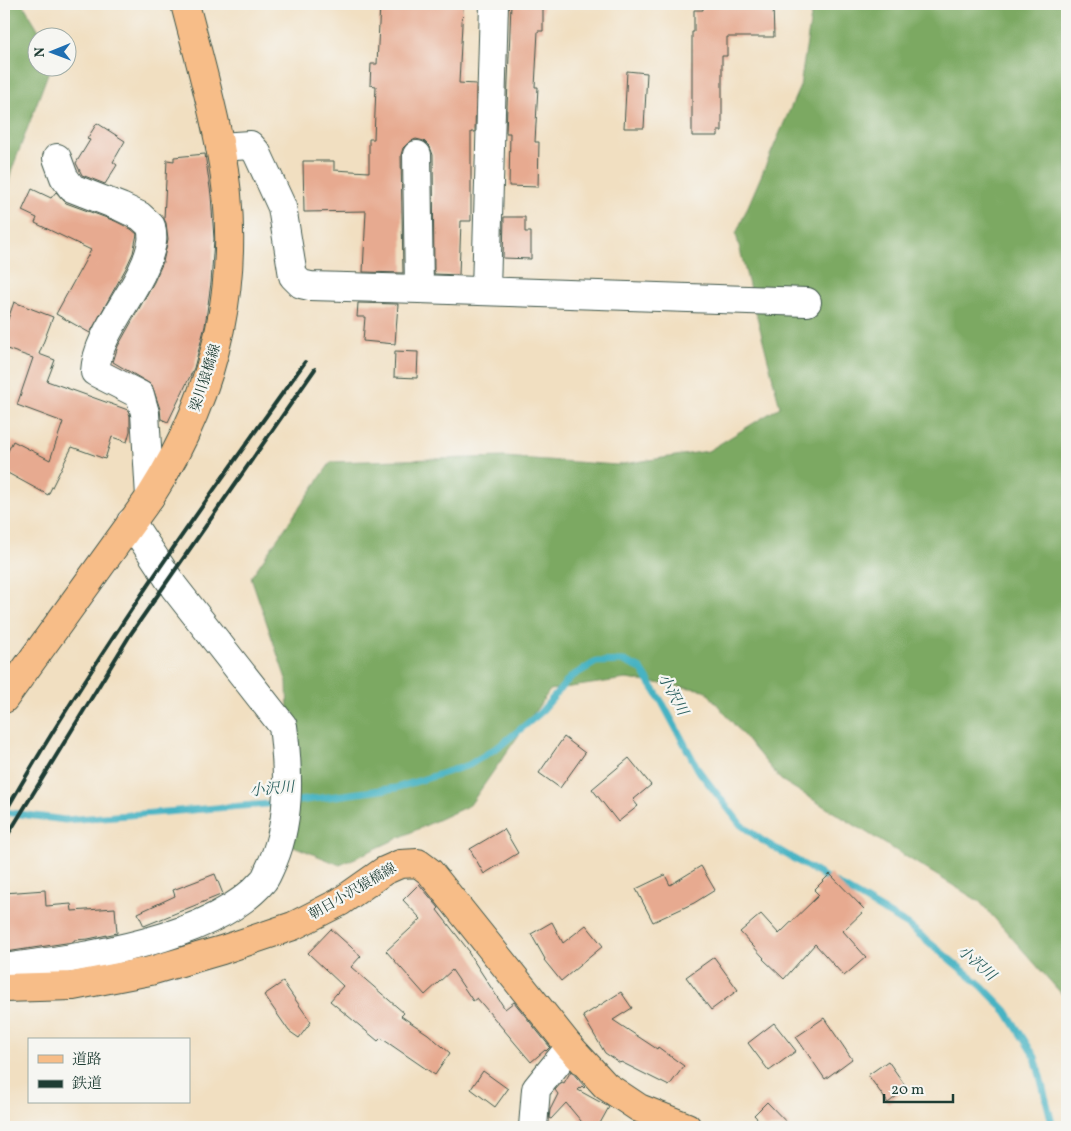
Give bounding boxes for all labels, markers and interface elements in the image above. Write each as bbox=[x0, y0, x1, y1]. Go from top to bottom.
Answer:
north arrow bbox=[28, 28, 78, 78]
text: N bbox=[31, 47, 50, 57]
street label: 梁川猿橋線 bbox=[186, 342, 226, 414]
water label: 小沢川 bbox=[652, 670, 693, 722]
water label: 小沢川 bbox=[249, 777, 297, 802]
street label: 朝日小沢猿橋線 bbox=[306, 859, 400, 925]
water label: 小沢川 bbox=[952, 941, 1001, 988]
legend bbox=[28, 1038, 190, 1104]
text: 道路 bbox=[72, 1050, 102, 1071]
scale bar bbox=[884, 1071, 952, 1103]
text: 鉄道 bbox=[72, 1074, 102, 1095]
text: 20 m bbox=[891, 1080, 924, 1101]

